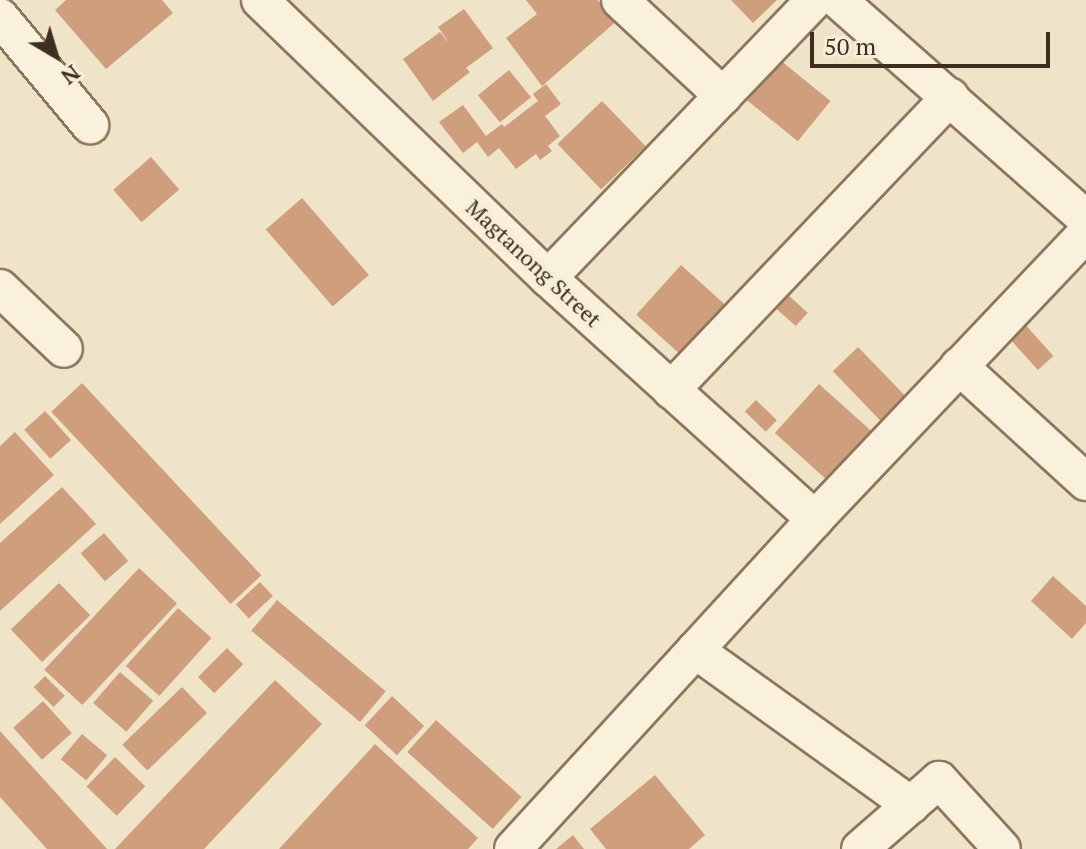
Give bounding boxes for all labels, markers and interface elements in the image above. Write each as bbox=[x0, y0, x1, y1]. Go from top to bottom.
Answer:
north arrow bbox=[16, 16, 96, 96]
scale bar bbox=[814, 16, 1054, 66]
text: 50 m bbox=[824, 30, 876, 62]
text: N bbox=[56, 59, 87, 92]
street label: Magtanong Street bbox=[461, 194, 607, 332]

